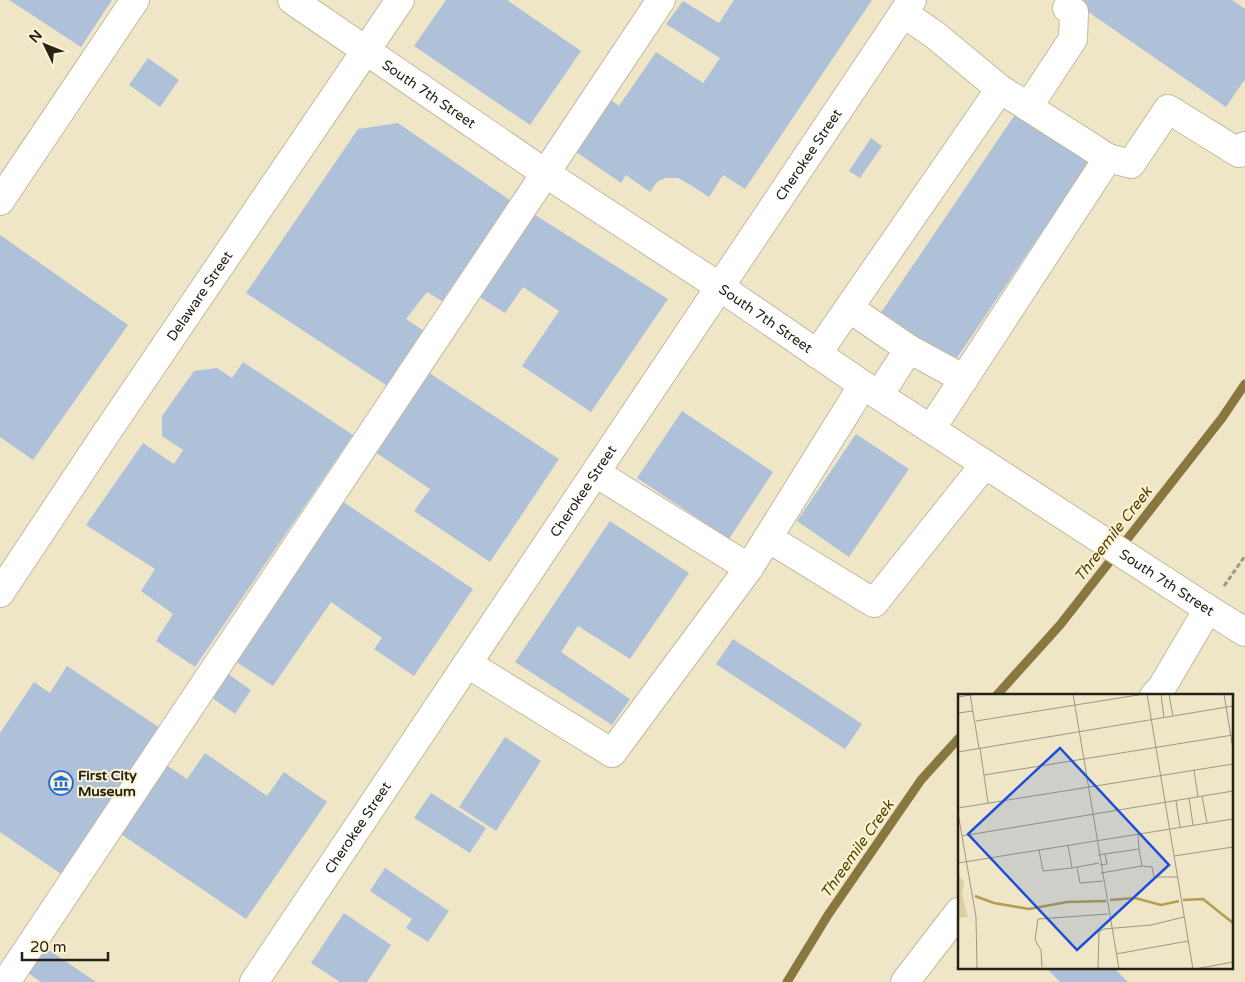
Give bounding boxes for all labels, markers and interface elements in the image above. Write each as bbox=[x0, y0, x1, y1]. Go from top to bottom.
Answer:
north arrow bbox=[20, 20, 70, 70]
text: N bbox=[26, 27, 46, 46]
street label: South 7th Street bbox=[379, 56, 479, 132]
street label: Cherokee Street bbox=[772, 105, 846, 204]
street label: Delaware Street bbox=[163, 247, 237, 344]
street label: South 7th Street bbox=[716, 281, 816, 357]
street label: Cherokee Street bbox=[547, 442, 621, 540]
water label: Threemile Creek bbox=[1070, 482, 1157, 585]
street label: South 7th Street bbox=[1116, 546, 1218, 620]
inset map bbox=[958, 694, 1232, 970]
place label: First City Museum bbox=[78, 767, 137, 800]
museum icon: First City Museum bbox=[48, 770, 74, 796]
street label: Cherokee Street bbox=[321, 778, 395, 877]
water label: Threemile Creek bbox=[817, 795, 898, 901]
scale bar bbox=[22, 930, 109, 962]
text: 20 m bbox=[30, 938, 67, 956]

